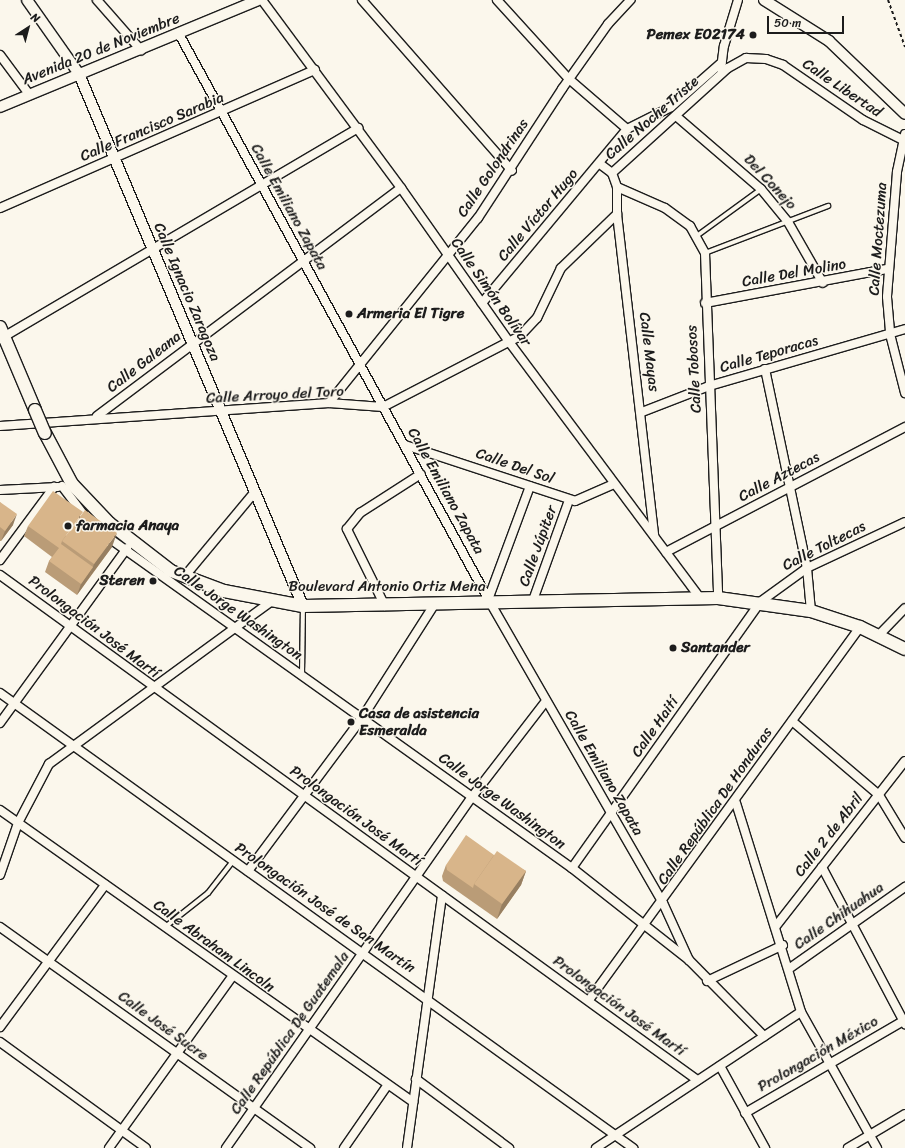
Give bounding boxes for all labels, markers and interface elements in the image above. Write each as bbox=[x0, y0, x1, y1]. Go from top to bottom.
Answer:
north arrow bbox=[8, 8, 48, 48]
scale bar bbox=[769, 8, 846, 34]
street label: Avenida 20 de Noviembre bbox=[20, 9, 182, 89]
text: 50 m bbox=[774, 12, 801, 34]
place label: Pemex E02174 bbox=[647, 26, 745, 44]
marker: Pemex E02174 bbox=[748, 30, 758, 40]
street label: Calle Libertad bbox=[799, 55, 885, 121]
street label: Calle Noche Triste bbox=[601, 72, 703, 164]
street label: Calle Francisco Sarabia bbox=[77, 89, 227, 165]
street label: Calle Golondrinas bbox=[454, 116, 532, 220]
street label: Calle Emiliano Zapata bbox=[247, 141, 331, 273]
street label: Del Conejo bbox=[740, 150, 800, 214]
street label: Calle Víctor Hugo bbox=[494, 165, 582, 265]
street label: Calle Moctezuma bbox=[865, 182, 891, 296]
street label: Calle Ignacio Zaragoza bbox=[150, 220, 224, 364]
street label: Calle Simón Bolívar bbox=[447, 234, 535, 350]
street label: Calle Del Molino bbox=[740, 255, 848, 291]
place label: Armeria El Tigre bbox=[357, 305, 464, 323]
marker: Armeria El Tigre bbox=[344, 309, 354, 319]
street label: Calle Mayas bbox=[635, 312, 663, 392]
street label: Calle Tobosos bbox=[683, 325, 705, 413]
street label: Calle Galeana bbox=[103, 327, 185, 397]
street label: Calle Teporacas bbox=[717, 331, 821, 377]
street label: Calle Arroyo del Toro bbox=[206, 382, 344, 408]
street label: Calle Emiliano Zapata bbox=[404, 425, 488, 557]
street label: Calle Del Sol bbox=[473, 444, 557, 488]
street label: Calle Aztecas bbox=[735, 448, 823, 506]
street label: Calle Júpiter bbox=[515, 503, 561, 589]
place label: farmacia Anaya bbox=[76, 517, 179, 535]
street label: Calle Toltecas bbox=[779, 517, 869, 575]
marker: farmacia Anaya bbox=[63, 521, 73, 531]
street label: Calle Jorge Washington bbox=[170, 562, 306, 664]
street label: Prolongación José Martí bbox=[25, 572, 163, 682]
place label: Steren bbox=[99, 572, 145, 590]
marker: Steren bbox=[148, 576, 158, 586]
street label: Boulevard Antonio Ortiz Mena bbox=[288, 578, 486, 596]
place label: Santander bbox=[681, 639, 750, 657]
marker: Santander bbox=[668, 643, 678, 653]
street label: Calle Haití bbox=[628, 693, 682, 761]
place label: Casa de asistencia Esmeralda bbox=[359, 704, 480, 739]
street label: Calle Emiliano Zapata bbox=[561, 707, 647, 839]
marker: Casa de asistencia Esmeralda bbox=[346, 717, 356, 727]
street label: Calle República De Honduras bbox=[654, 724, 776, 888]
street label: Calle Jorge Washington bbox=[435, 749, 569, 853]
street label: Prolongación José Martí bbox=[286, 762, 426, 870]
street label: Calle 2 de Abril bbox=[791, 789, 867, 881]
street label: Prolongación José de San Martín bbox=[231, 839, 419, 977]
street label: Calle Chihuahua bbox=[791, 878, 887, 954]
street label: Calle Abraham Lincoln bbox=[150, 896, 278, 996]
street label: Calle República De Guatemala bbox=[227, 948, 353, 1118]
street label: Prolongación José Martí bbox=[549, 952, 689, 1060]
street label: Calle José Sucre bbox=[114, 987, 212, 1065]
street label: Prolongación México bbox=[755, 1012, 881, 1096]

